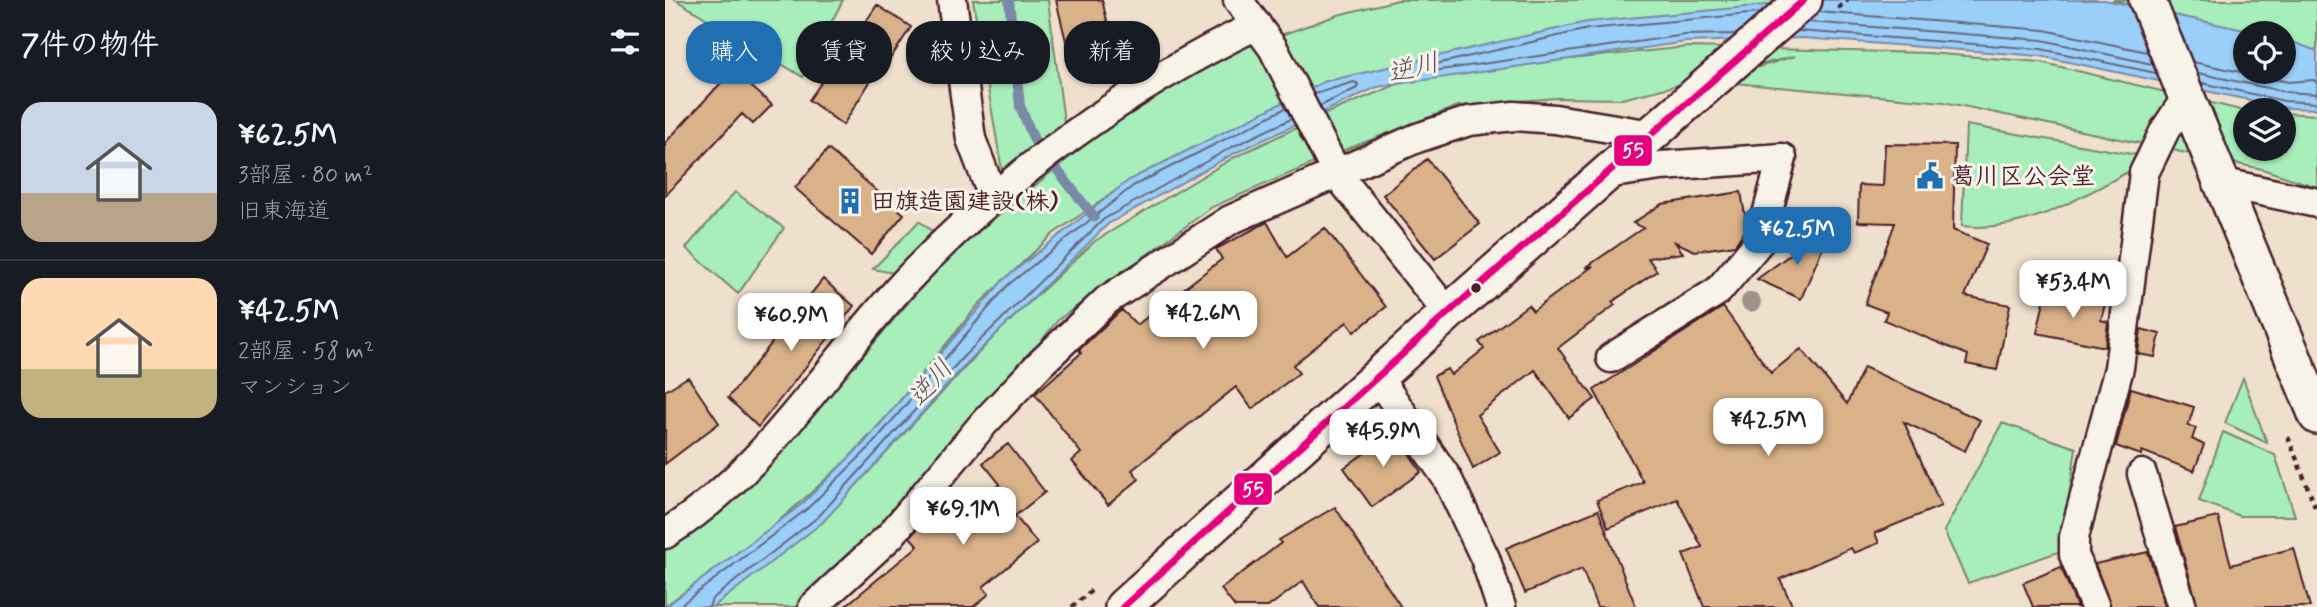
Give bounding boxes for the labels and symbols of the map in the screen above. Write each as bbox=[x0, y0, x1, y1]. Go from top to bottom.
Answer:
water label: 逆川 bbox=[1384, 46, 1443, 92]
line badge: 55 bbox=[1613, 134, 1653, 167]
text: 55 bbox=[1622, 139, 1644, 164]
public building icon: 葛川区公会堂 bbox=[1915, 161, 1945, 191]
place label: 葛川区公会堂 bbox=[1951, 162, 2095, 193]
building icon: 田旗造園建設(株) bbox=[835, 186, 865, 216]
place label: 田旗造園建設(株) bbox=[871, 187, 1058, 218]
pin: ¥62.5M bbox=[1740, 208, 1854, 267]
pin: ¥53.4M bbox=[2016, 260, 2130, 320]
unlabelled marker bbox=[1469, 281, 1483, 295]
pin: ¥42.6M bbox=[1146, 292, 1260, 351]
pin: ¥60.9M bbox=[734, 294, 848, 353]
water label: 逆川 bbox=[902, 353, 961, 414]
pin: ¥42.5M bbox=[1711, 398, 1825, 458]
pin: ¥45.9M bbox=[1326, 410, 1440, 469]
line badge: 55 bbox=[1233, 472, 1273, 506]
text: 55 bbox=[1242, 478, 1264, 503]
pin: ¥69.1M bbox=[906, 488, 1020, 547]

